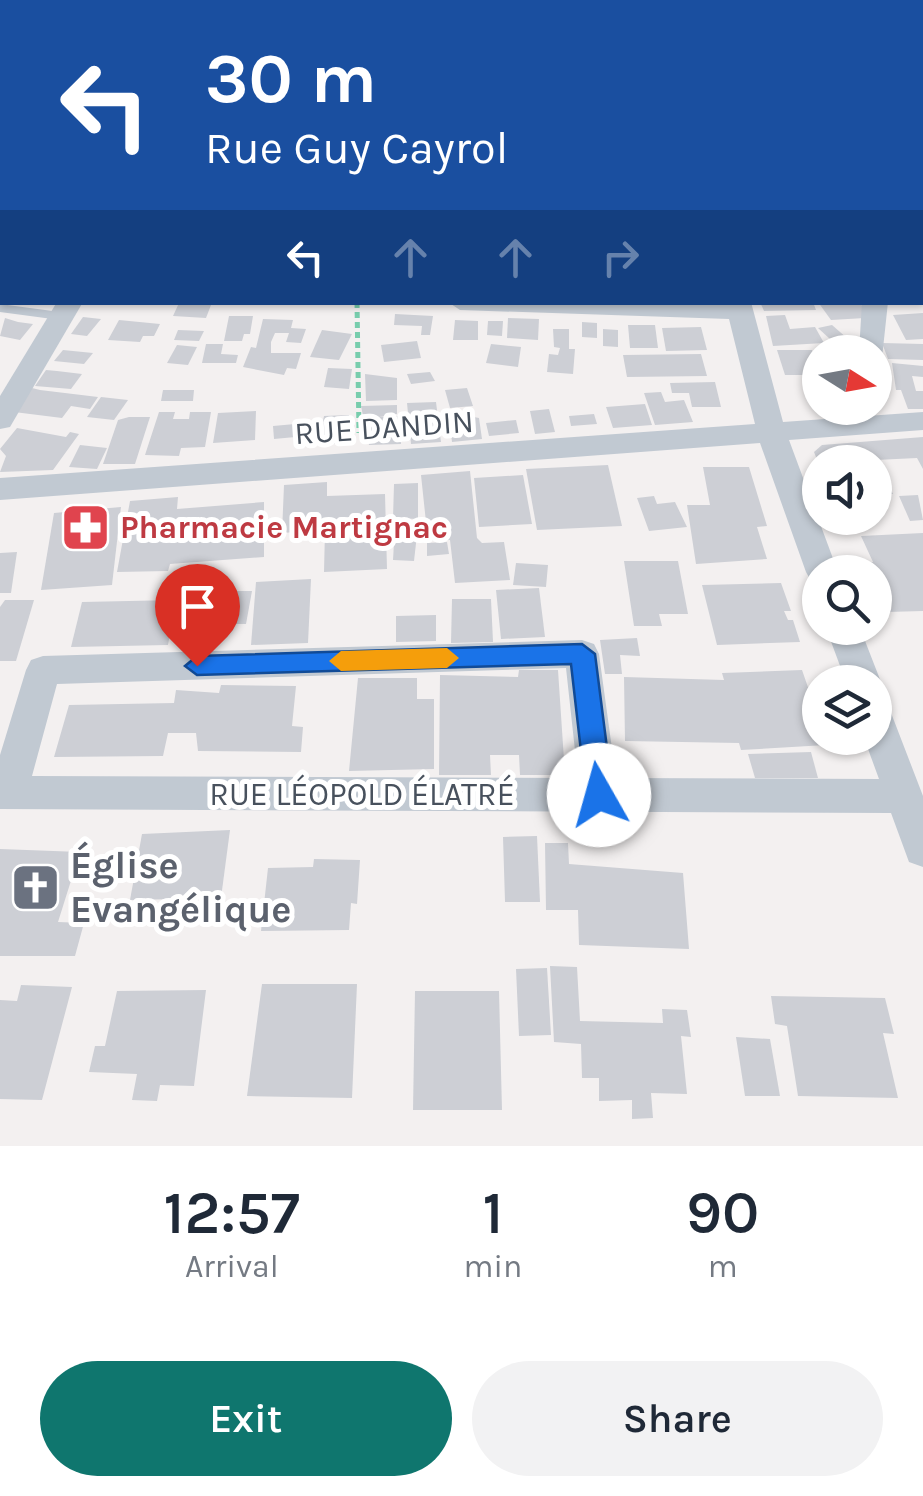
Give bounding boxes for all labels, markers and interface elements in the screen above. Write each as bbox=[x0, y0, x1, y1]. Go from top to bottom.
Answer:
text: 30 m bbox=[205, 38, 377, 120]
icon: left bbox=[40, 40, 170, 170]
text: Rue Guy Cayrol bbox=[205, 122, 508, 174]
icon: left bbox=[278, 230, 333, 285]
icon: ahead bbox=[383, 230, 438, 285]
icon: ahead bbox=[488, 230, 543, 285]
icon: right bbox=[593, 230, 648, 285]
north arrow bbox=[802, 335, 892, 425]
map controls bbox=[802, 335, 892, 755]
street label: RUE DANDIN bbox=[293, 403, 475, 452]
button: sound bbox=[802, 445, 892, 535]
pharmacy icon: Pharmacie Martignac bbox=[59, 501, 111, 553]
place label: Pharmacie Martignac bbox=[120, 509, 448, 546]
button: search bbox=[802, 555, 892, 645]
pin bbox=[155, 564, 240, 667]
icon: arrive bbox=[170, 579, 225, 634]
button: layers bbox=[802, 665, 892, 755]
position arrow bbox=[547, 743, 651, 847]
street label: RUE LÉOPOLD ÉLATRÉ bbox=[209, 774, 515, 813]
place label: Église Evangélique bbox=[70, 841, 291, 932]
church icon: Église Evangélique bbox=[9, 861, 61, 913]
text: 12:57 bbox=[164, 1178, 300, 1248]
text: 1 bbox=[482, 1178, 503, 1248]
text: 90 bbox=[686, 1178, 759, 1248]
text: Arrival bbox=[185, 1248, 279, 1285]
text: min bbox=[464, 1248, 522, 1285]
text: m bbox=[708, 1248, 738, 1285]
button: Exit bbox=[40, 1361, 452, 1476]
button: Share bbox=[472, 1361, 883, 1476]

